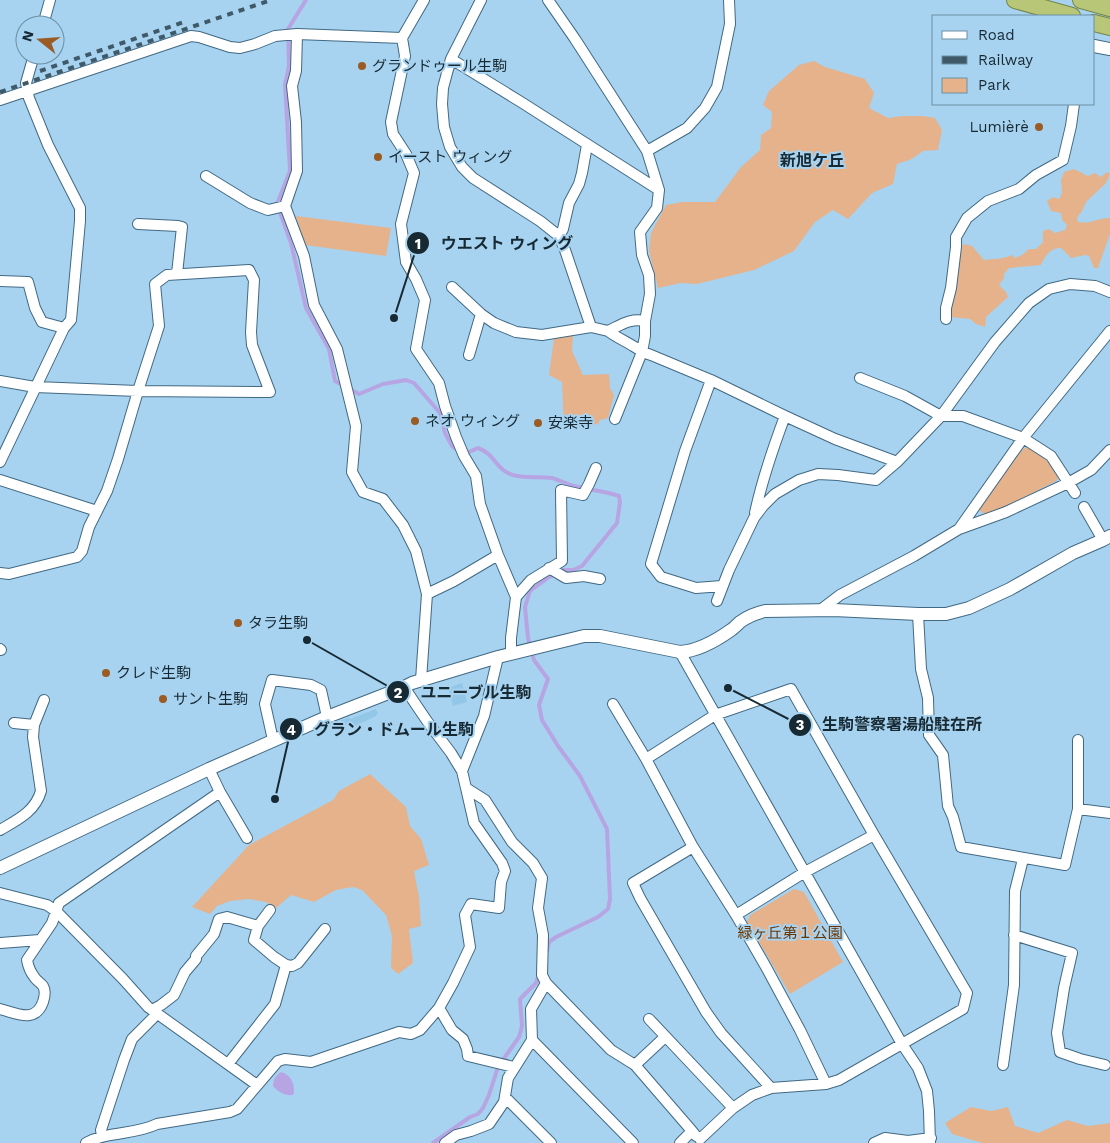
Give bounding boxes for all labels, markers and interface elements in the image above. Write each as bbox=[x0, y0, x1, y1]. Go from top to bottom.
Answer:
north arrow bbox=[15, 15, 65, 65]
legend bbox=[932, 15, 1095, 105]
text: Road bbox=[978, 26, 1015, 44]
text: N bbox=[18, 29, 37, 43]
text: Railway bbox=[978, 51, 1033, 69]
place label: グランドゥール生駒 bbox=[372, 57, 507, 75]
marker: グランドゥール生駒 bbox=[356, 60, 368, 72]
text: Park bbox=[978, 76, 1011, 94]
place label: Lumièrè bbox=[969, 118, 1029, 136]
marker: Lumièrè bbox=[1033, 121, 1045, 133]
place label: イースト ウィング bbox=[388, 148, 512, 166]
marker: イースト ウィング bbox=[372, 151, 384, 163]
district label: 新旭ケ丘 bbox=[780, 151, 844, 170]
callout: ウエスト ウィング bbox=[406, 228, 583, 259]
text: ウエスト ウィング bbox=[441, 234, 573, 253]
text: 1 bbox=[415, 235, 421, 253]
place label: ネオ ウィング bbox=[425, 412, 520, 430]
place label: 安楽寺 bbox=[548, 414, 593, 432]
marker: ネオ ウィング bbox=[409, 415, 421, 427]
marker: 安楽寺 bbox=[532, 417, 544, 429]
place label: タラ生駒 bbox=[248, 614, 308, 632]
marker: タラ生駒 bbox=[232, 617, 244, 629]
place label: クレド生駒 bbox=[116, 664, 191, 682]
marker: クレド生駒 bbox=[100, 667, 112, 679]
callout: ユニーブル生駒 bbox=[385, 677, 542, 708]
text: ユニーブル生駒 bbox=[420, 683, 532, 702]
text: 2 bbox=[394, 684, 403, 702]
place label: サント生駒 bbox=[173, 690, 248, 708]
marker: サント生駒 bbox=[157, 693, 169, 705]
callout: 生駒警察署湯船駐在所 bbox=[787, 709, 992, 740]
callout: グラン・ドムール生駒 bbox=[279, 714, 484, 745]
text: 生駒警察署湯船駐在所 bbox=[822, 715, 982, 734]
text: 3 bbox=[796, 716, 805, 734]
text: グラン・ドムール生駒 bbox=[314, 720, 474, 739]
text: 4 bbox=[286, 721, 296, 739]
park label: 緑ヶ丘第１公園 bbox=[737, 924, 843, 942]

